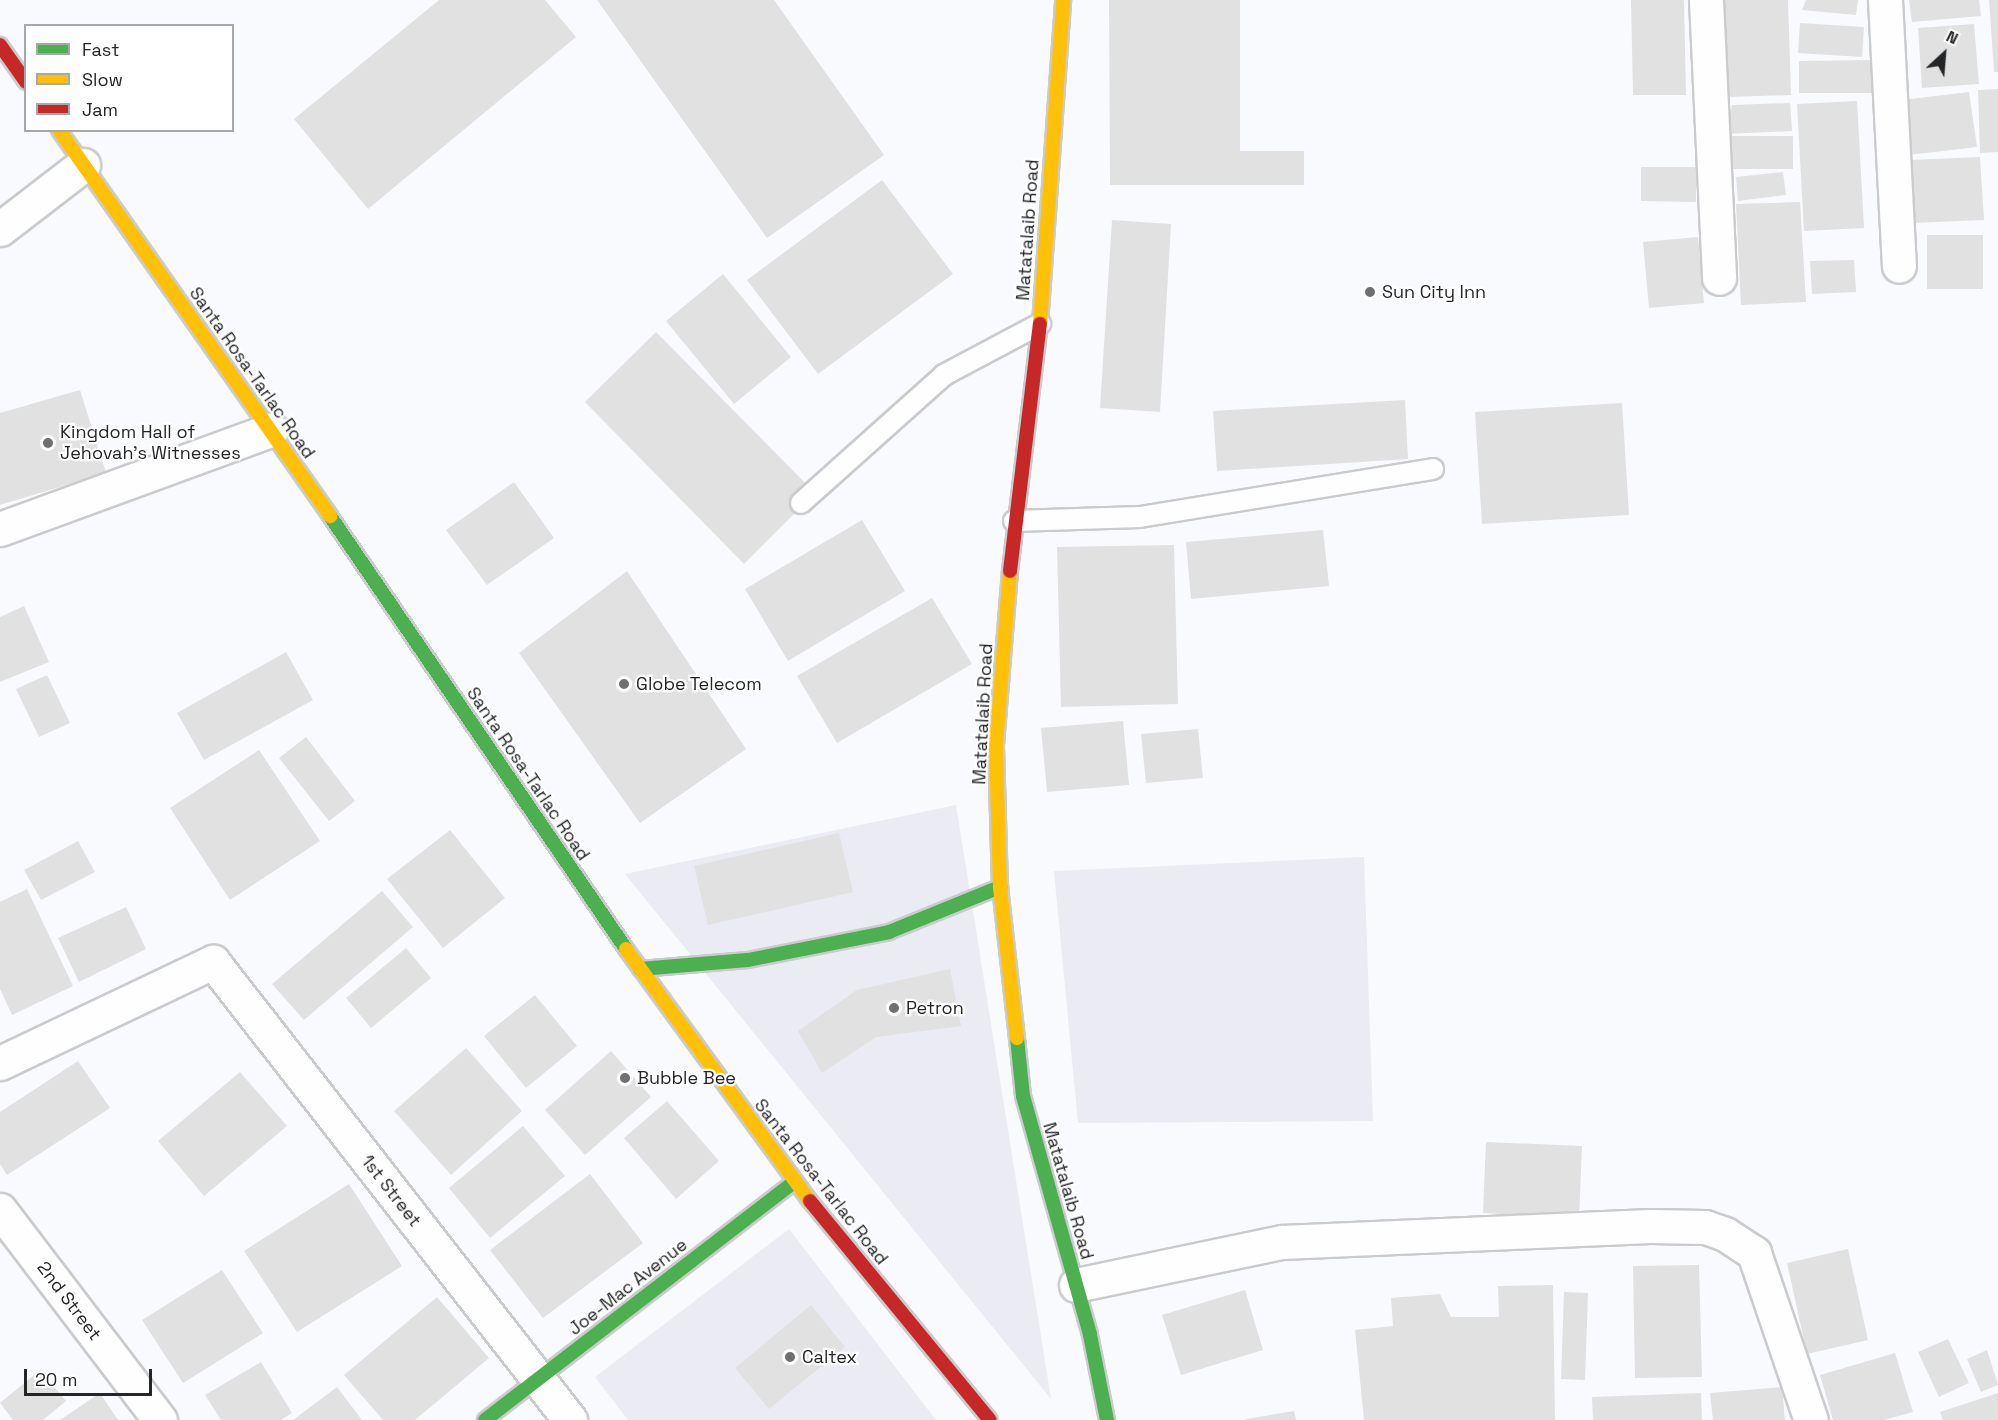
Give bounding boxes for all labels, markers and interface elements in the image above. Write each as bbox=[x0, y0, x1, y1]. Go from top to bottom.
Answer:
legend bbox=[24, 24, 234, 132]
north arrow bbox=[1914, 24, 1974, 84]
text: N bbox=[1943, 26, 1962, 49]
text: Fast bbox=[82, 38, 119, 61]
text: Slow bbox=[82, 68, 123, 91]
text: Jam bbox=[82, 98, 118, 121]
street label: Matatalaib Road bbox=[1012, 159, 1044, 301]
place label: Sun City Inn bbox=[1382, 281, 1486, 303]
street label: Santa Rosa-Tarlac Road bbox=[185, 283, 319, 463]
marker: Sun City Inn bbox=[1363, 285, 1377, 299]
place label: Kingdom Hall of Jehovah's Witnesses bbox=[60, 422, 241, 464]
marker: Kingdom Hall of Jehovah's Witnesses bbox=[41, 436, 55, 450]
street label: Matatalaib Road bbox=[969, 643, 997, 785]
place label: Globe Telecom bbox=[636, 673, 762, 695]
marker: Globe Telecom bbox=[617, 677, 631, 691]
street label: Santa Rosa-Tarlac Road bbox=[462, 683, 594, 865]
place label: Petron bbox=[906, 997, 964, 1019]
marker: Petron bbox=[887, 1001, 901, 1015]
place label: Bubble Bee bbox=[637, 1067, 736, 1089]
marker: Bubble Bee bbox=[618, 1071, 632, 1085]
street label: Santa Rosa-Tarlac Road bbox=[750, 1095, 892, 1269]
street label: Matatalaib Road bbox=[1038, 1120, 1098, 1262]
street label: 1st Street bbox=[356, 1151, 426, 1231]
street label: Joe-Mac Avenue bbox=[564, 1234, 692, 1340]
street label: 2nd Street bbox=[32, 1257, 106, 1345]
place label: Caltex bbox=[802, 1346, 857, 1368]
marker: Caltex bbox=[783, 1350, 797, 1364]
scale bar bbox=[27, 1357, 154, 1395]
text: 20 m bbox=[35, 1368, 78, 1391]

